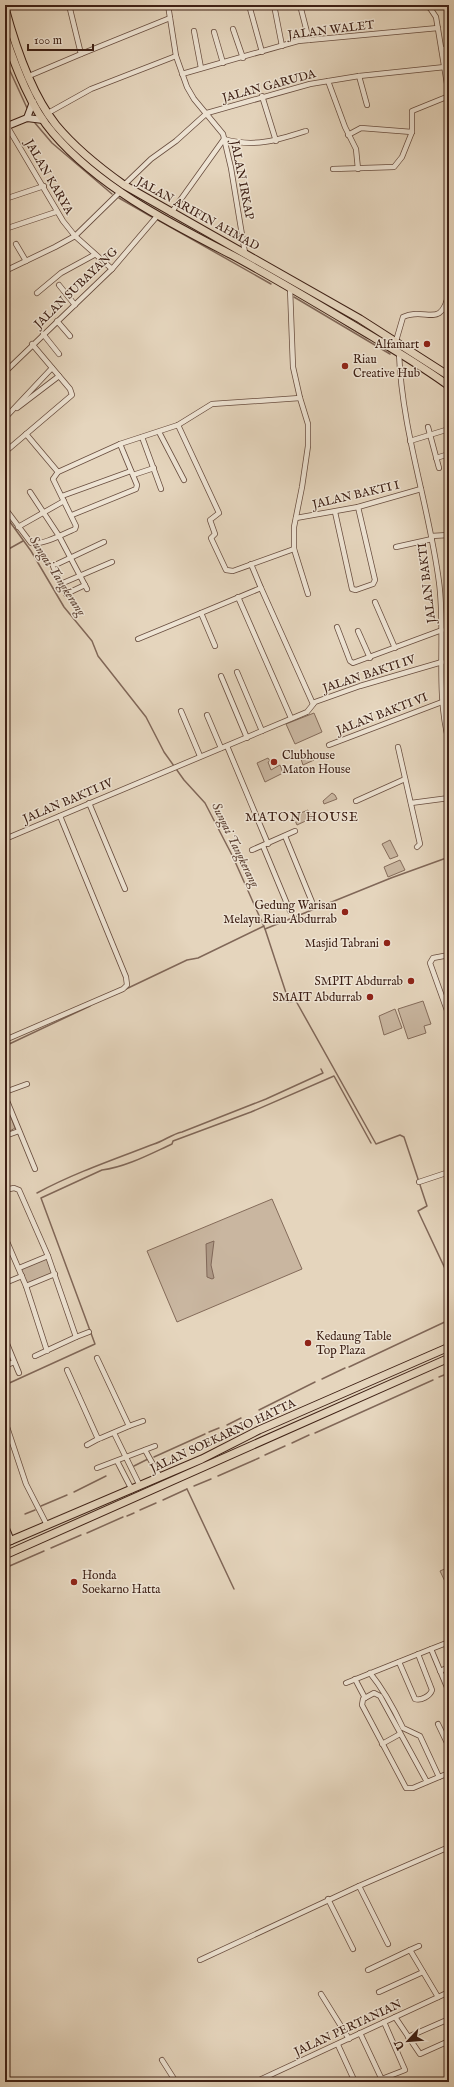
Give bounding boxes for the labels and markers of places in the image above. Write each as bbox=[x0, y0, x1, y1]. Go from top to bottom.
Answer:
place label: Alfamart bbox=[374, 337, 419, 352]
marker: Alfamart bbox=[422, 339, 432, 349]
place label: Riau Creative Hub bbox=[353, 352, 420, 381]
marker: Riau Creative Hub bbox=[340, 361, 350, 371]
place label: Clubhouse Maton House bbox=[282, 748, 351, 777]
marker: Clubhouse Maton House bbox=[269, 757, 279, 767]
place label: Gedung Warisan Melayu Riau Abdurrab bbox=[223, 898, 338, 927]
marker: Gedung Warisan Melayu Riau Abdurrab bbox=[340, 907, 350, 917]
place label: Masjid Tabrani bbox=[305, 936, 379, 951]
marker: Masjid Tabrani bbox=[382, 938, 392, 948]
place label: SMPIT Abdurrab bbox=[315, 974, 403, 989]
marker: SMPIT Abdurrab bbox=[406, 976, 416, 986]
place label: SMAIT Abdurrab bbox=[272, 990, 362, 1005]
marker: SMAIT Abdurrab bbox=[365, 992, 375, 1002]
place label: Kedaung Table Top Plaza bbox=[316, 1329, 392, 1359]
marker: Kedaung Table Top Plaza bbox=[303, 1338, 313, 1348]
place label: Honda Soekarno Hatta bbox=[82, 1568, 161, 1597]
marker: Honda Soekarno Hatta bbox=[69, 1577, 79, 1587]

